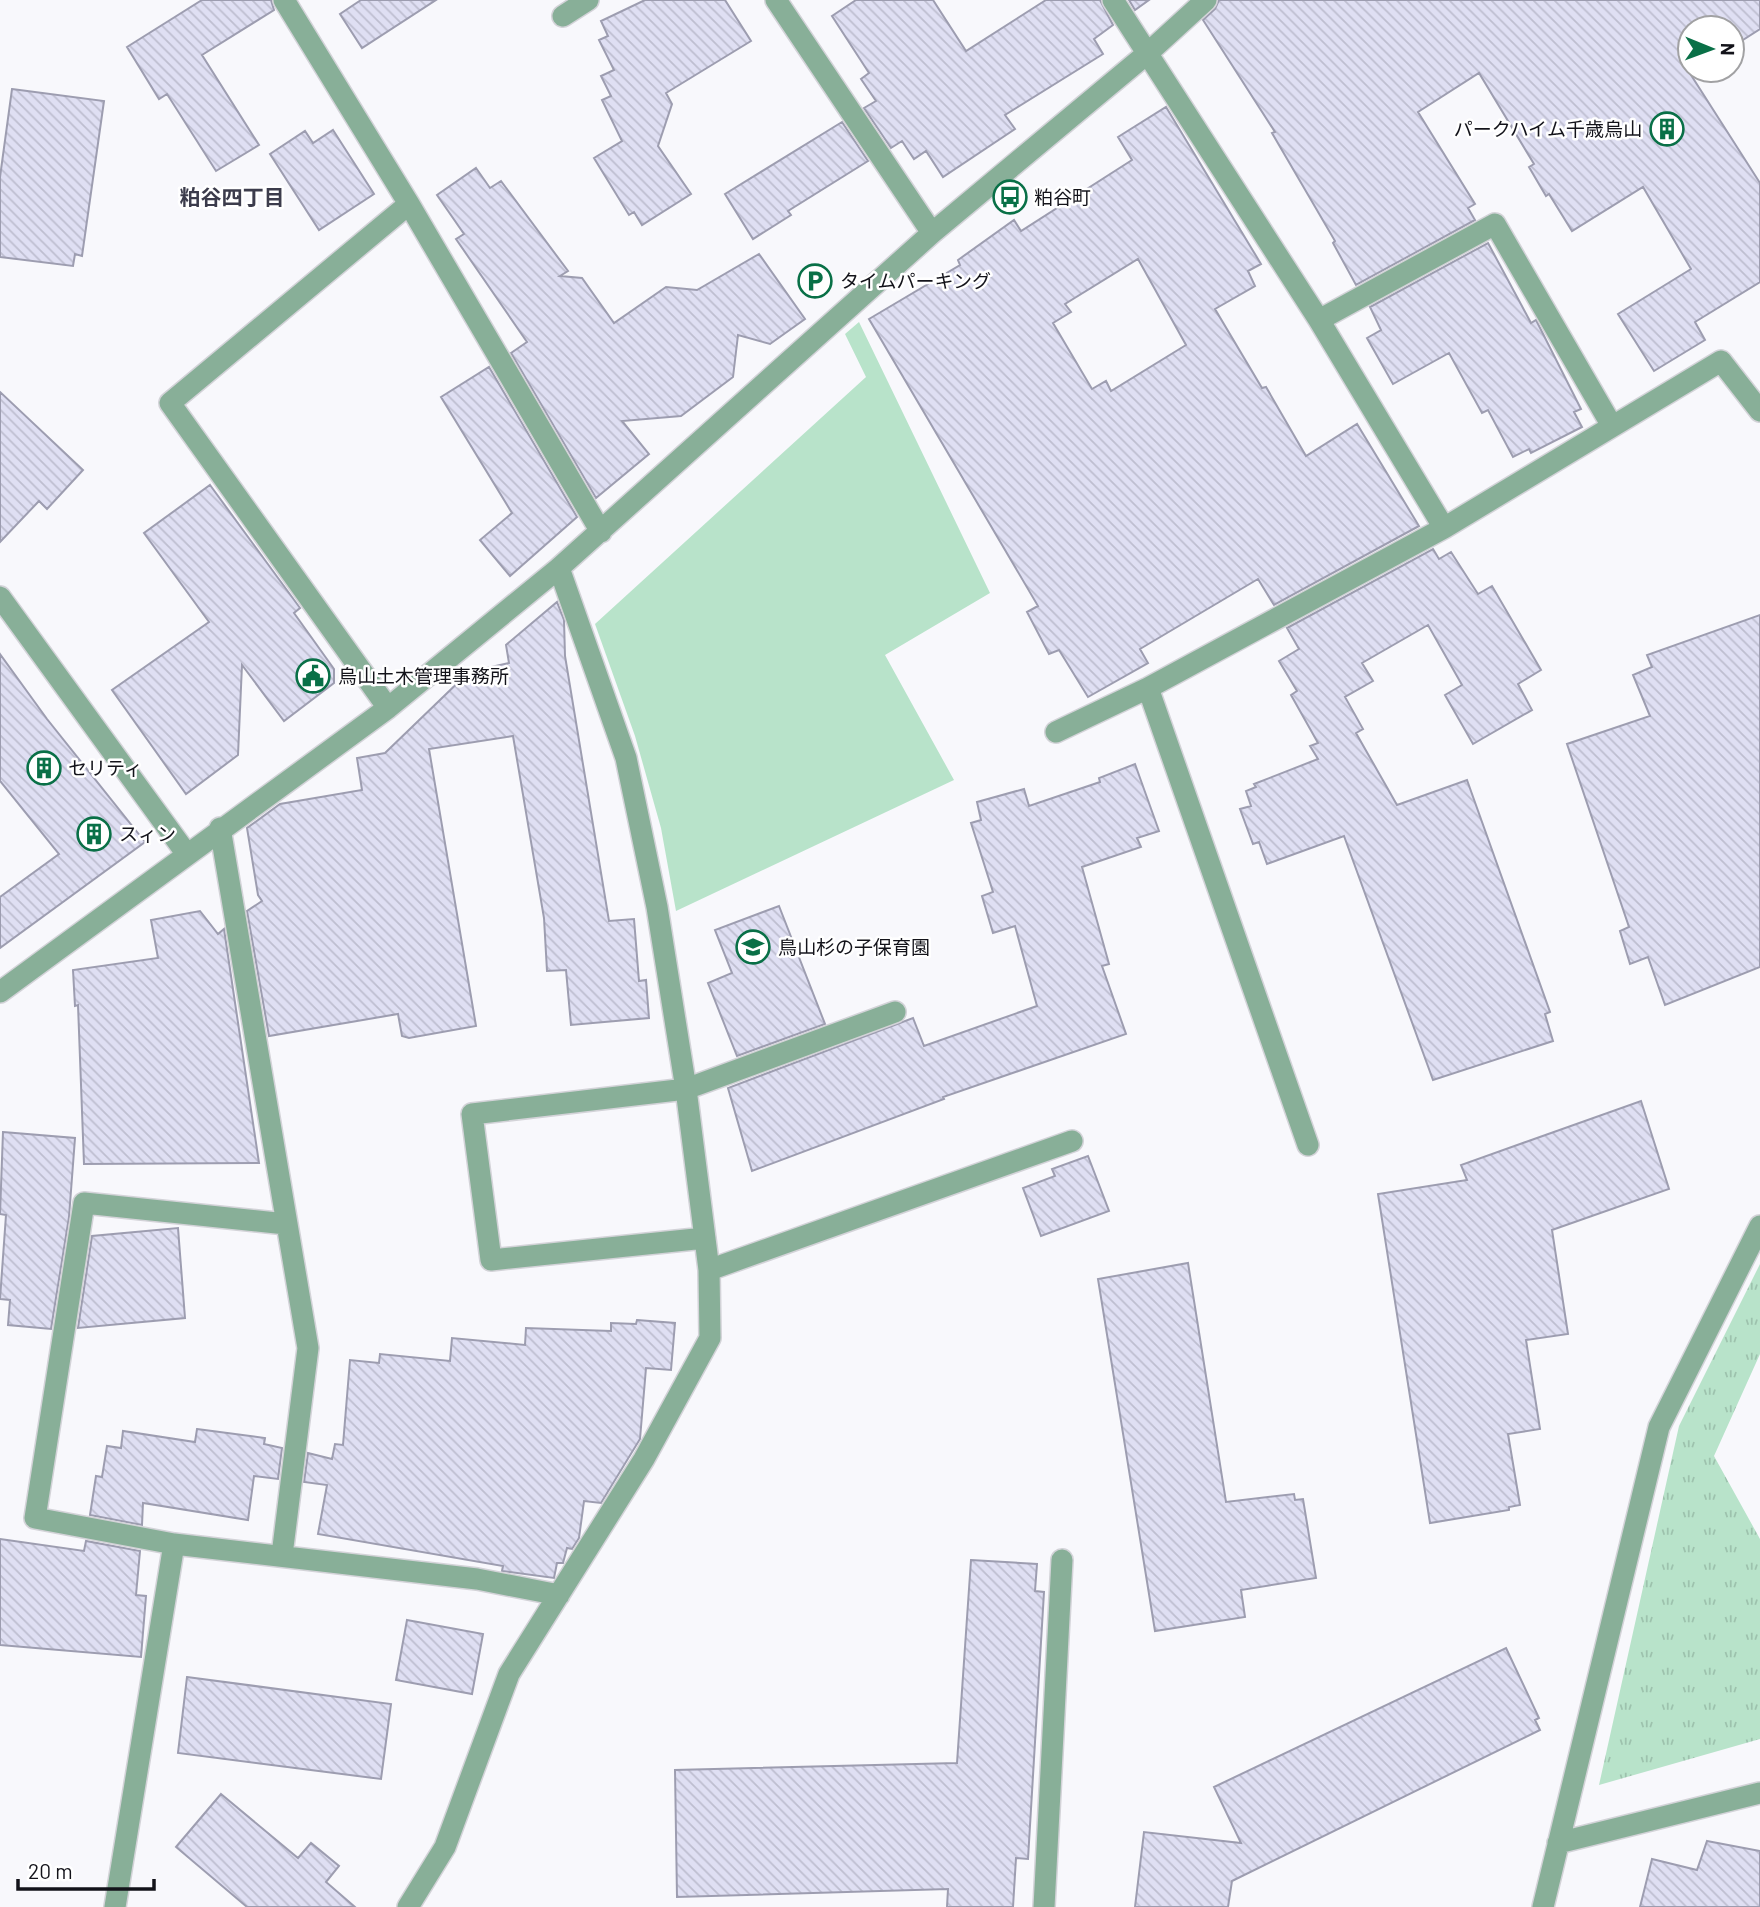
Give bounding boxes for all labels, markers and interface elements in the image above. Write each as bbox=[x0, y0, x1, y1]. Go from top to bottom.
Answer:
north arrow bbox=[1676, 14, 1746, 84]
text: N bbox=[1717, 43, 1740, 56]
building icon: パークハイム千歳烏山 bbox=[1648, 110, 1686, 148]
place label: パークハイム千歳烏山 bbox=[1454, 117, 1642, 140]
bus stop icon: 粕谷町 bbox=[991, 178, 1029, 216]
district label: 粕谷四丁目 bbox=[180, 184, 285, 209]
place label: 粕谷町 bbox=[1034, 185, 1091, 208]
parking icon: タイムパーキング bbox=[796, 262, 834, 300]
place label: タイムパーキング bbox=[840, 269, 991, 292]
public building icon: 烏山土木管理事務所 bbox=[294, 657, 332, 695]
place label: 烏山土木管理事務所 bbox=[338, 664, 509, 687]
building icon: セリティ bbox=[25, 749, 63, 787]
place label: セリティ bbox=[68, 756, 143, 779]
building icon: スィン bbox=[75, 815, 113, 853]
place label: スィン bbox=[119, 822, 176, 845]
school or university icon: 鳥山杉の子保育園 bbox=[734, 928, 772, 966]
place label: 鳥山杉の子保育園 bbox=[778, 935, 930, 958]
scale bar bbox=[18, 1848, 154, 1892]
text: 20 m bbox=[28, 1858, 73, 1883]

